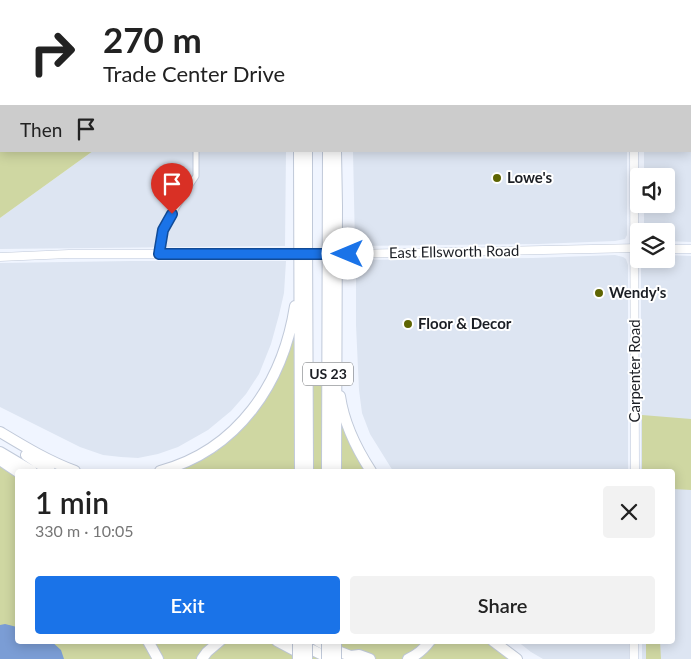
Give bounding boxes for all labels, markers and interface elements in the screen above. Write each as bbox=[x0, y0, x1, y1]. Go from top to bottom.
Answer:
text: 270 m bbox=[103, 18, 202, 60]
icon: right bbox=[20, 20, 85, 85]
text: Trade Center Drive bbox=[103, 60, 285, 87]
icon: arrive bbox=[72, 115, 100, 143]
text: Then bbox=[20, 118, 62, 141]
pin bbox=[151, 163, 193, 214]
place label: Lowe's bbox=[507, 168, 553, 186]
map controls bbox=[630, 168, 675, 268]
button: sound bbox=[630, 168, 675, 213]
icon: arrive bbox=[158, 170, 186, 198]
marker: Lowe's bbox=[491, 172, 503, 184]
button: layers bbox=[630, 223, 675, 268]
position arrow bbox=[321, 227, 373, 279]
street label: East Ellsworth Road bbox=[389, 241, 519, 261]
place label: Wendy's bbox=[609, 283, 667, 301]
marker: Wendy's bbox=[593, 287, 605, 299]
place label: Floor & Decor bbox=[418, 314, 512, 332]
marker: Floor & Decor bbox=[402, 318, 414, 330]
street label: Carpenter Road bbox=[625, 319, 643, 423]
road number: US 23 bbox=[303, 362, 353, 386]
text: 1 min bbox=[35, 484, 109, 520]
button: close bbox=[603, 486, 655, 538]
text: 330 m · 10:05 bbox=[35, 521, 134, 540]
button: Exit bbox=[35, 576, 340, 634]
button: Share bbox=[350, 576, 655, 634]

